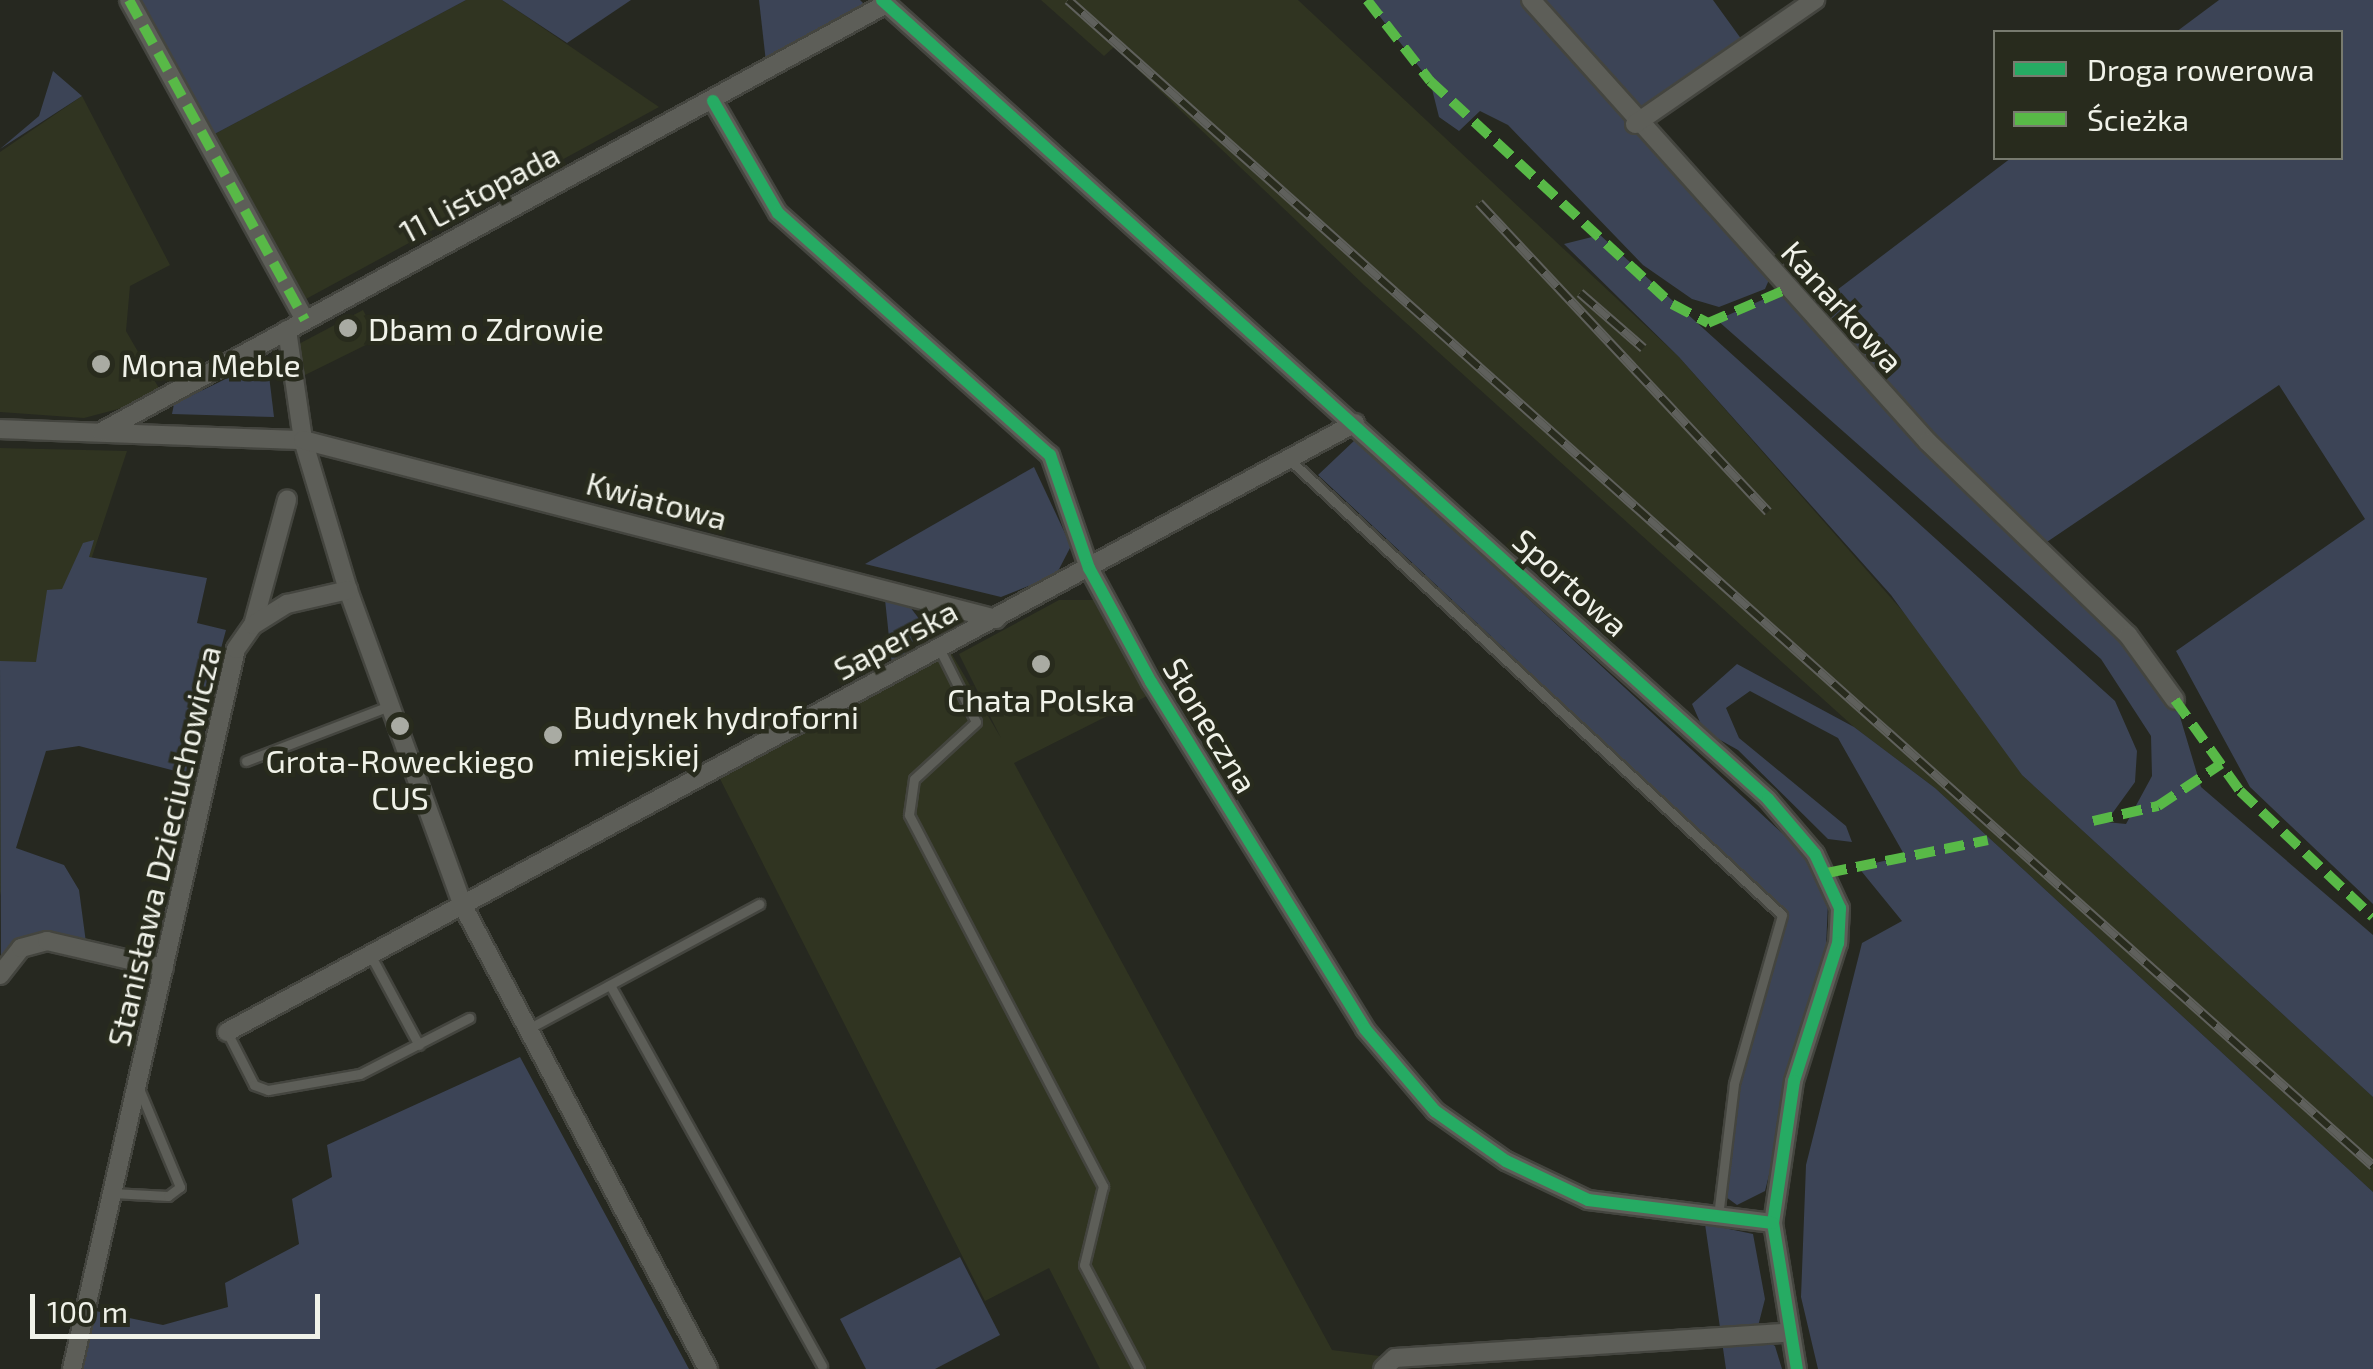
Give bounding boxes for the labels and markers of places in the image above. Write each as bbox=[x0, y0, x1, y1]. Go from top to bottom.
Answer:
place label: Dbam o Zdrowie bbox=[368, 309, 604, 347]
marker: Dbam o Zdrowie bbox=[337, 317, 359, 339]
place label: Mona Meble bbox=[121, 345, 301, 383]
marker: Mona Meble bbox=[90, 353, 112, 375]
marker: Chata Polska bbox=[1030, 653, 1052, 675]
place label: Chata Polska bbox=[947, 680, 1135, 718]
place label: Budynek hydroforni miejskiej bbox=[573, 698, 859, 773]
marker: Grota-Roweckiego CUS bbox=[389, 715, 411, 737]
marker: Budynek hydroforni miejskiej bbox=[542, 724, 564, 746]
place label: Grota-Roweckiego CUS bbox=[266, 742, 534, 817]

